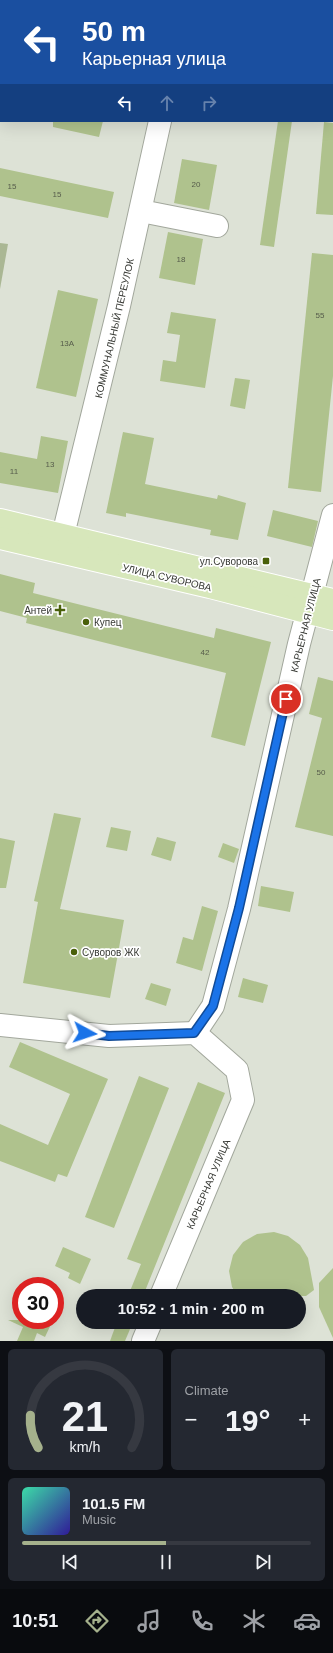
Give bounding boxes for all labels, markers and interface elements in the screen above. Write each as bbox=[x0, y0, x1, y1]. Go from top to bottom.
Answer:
icon: left bbox=[16, 16, 68, 68]
text: 50 m bbox=[82, 16, 146, 47]
text: Карьерная улица bbox=[82, 49, 226, 69]
icon: left bbox=[114, 92, 136, 114]
icon: ahead bbox=[156, 92, 178, 114]
icon: right bbox=[198, 92, 220, 114]
house number: 20 bbox=[192, 180, 201, 189]
house number: 15 bbox=[8, 182, 17, 191]
house number: 15 bbox=[53, 190, 62, 199]
house number: 18 bbox=[177, 255, 186, 264]
street label: КОММУНАЛЬНЫЙ ПЕРЕУЛОК bbox=[92, 257, 136, 399]
house number: 55 bbox=[316, 311, 325, 320]
house number: 13А bbox=[60, 339, 75, 348]
house number: 13 bbox=[46, 460, 55, 469]
house number: 11 bbox=[10, 467, 19, 476]
place label: ул.Суворова bbox=[200, 556, 258, 567]
marker: ул.Суворова bbox=[261, 556, 271, 566]
street label: УЛИЦА СУВОРОВА bbox=[121, 562, 213, 593]
street label: КАРЬЕРНАЯ УЛИЦА bbox=[288, 577, 323, 673]
place label: Антей bbox=[24, 605, 52, 616]
marker: Антей bbox=[55, 605, 65, 615]
marker: Купец bbox=[81, 617, 91, 627]
place label: Купец bbox=[94, 617, 122, 628]
house number: 42 bbox=[201, 648, 210, 657]
pin bbox=[269, 682, 303, 716]
icon: arrive bbox=[275, 688, 297, 710]
house number: 50 bbox=[317, 768, 326, 777]
marker: Суворов ЖК bbox=[69, 947, 79, 957]
place label: Суворов ЖК bbox=[82, 947, 139, 958]
position arrow bbox=[64, 1012, 106, 1054]
street label: КАРЬЕРНАЯ УЛИЦА bbox=[184, 1137, 233, 1231]
speed limit sign: 30 bbox=[12, 1277, 64, 1329]
text: 10:52 · 1 min · 200 m bbox=[118, 1300, 264, 1317]
text: Climate bbox=[185, 1383, 229, 1398]
text: 21 bbox=[62, 1392, 108, 1439]
text: 19° bbox=[225, 1404, 270, 1437]
text: − bbox=[185, 1407, 197, 1432]
text: + bbox=[298, 1407, 311, 1432]
text: km/h bbox=[70, 1438, 101, 1454]
text: 101.5 FM bbox=[82, 1495, 145, 1512]
text: Music bbox=[82, 1512, 116, 1527]
icon: previous bbox=[59, 1551, 81, 1573]
icon: pause bbox=[155, 1551, 177, 1573]
icon: next bbox=[252, 1551, 274, 1573]
icon: directions bbox=[83, 1607, 111, 1635]
icon: music bbox=[135, 1607, 163, 1635]
icon: phone bbox=[188, 1607, 216, 1635]
icon: climate bbox=[240, 1607, 268, 1635]
icon: car bbox=[293, 1607, 321, 1635]
text: 10:51 bbox=[12, 1611, 58, 1631]

